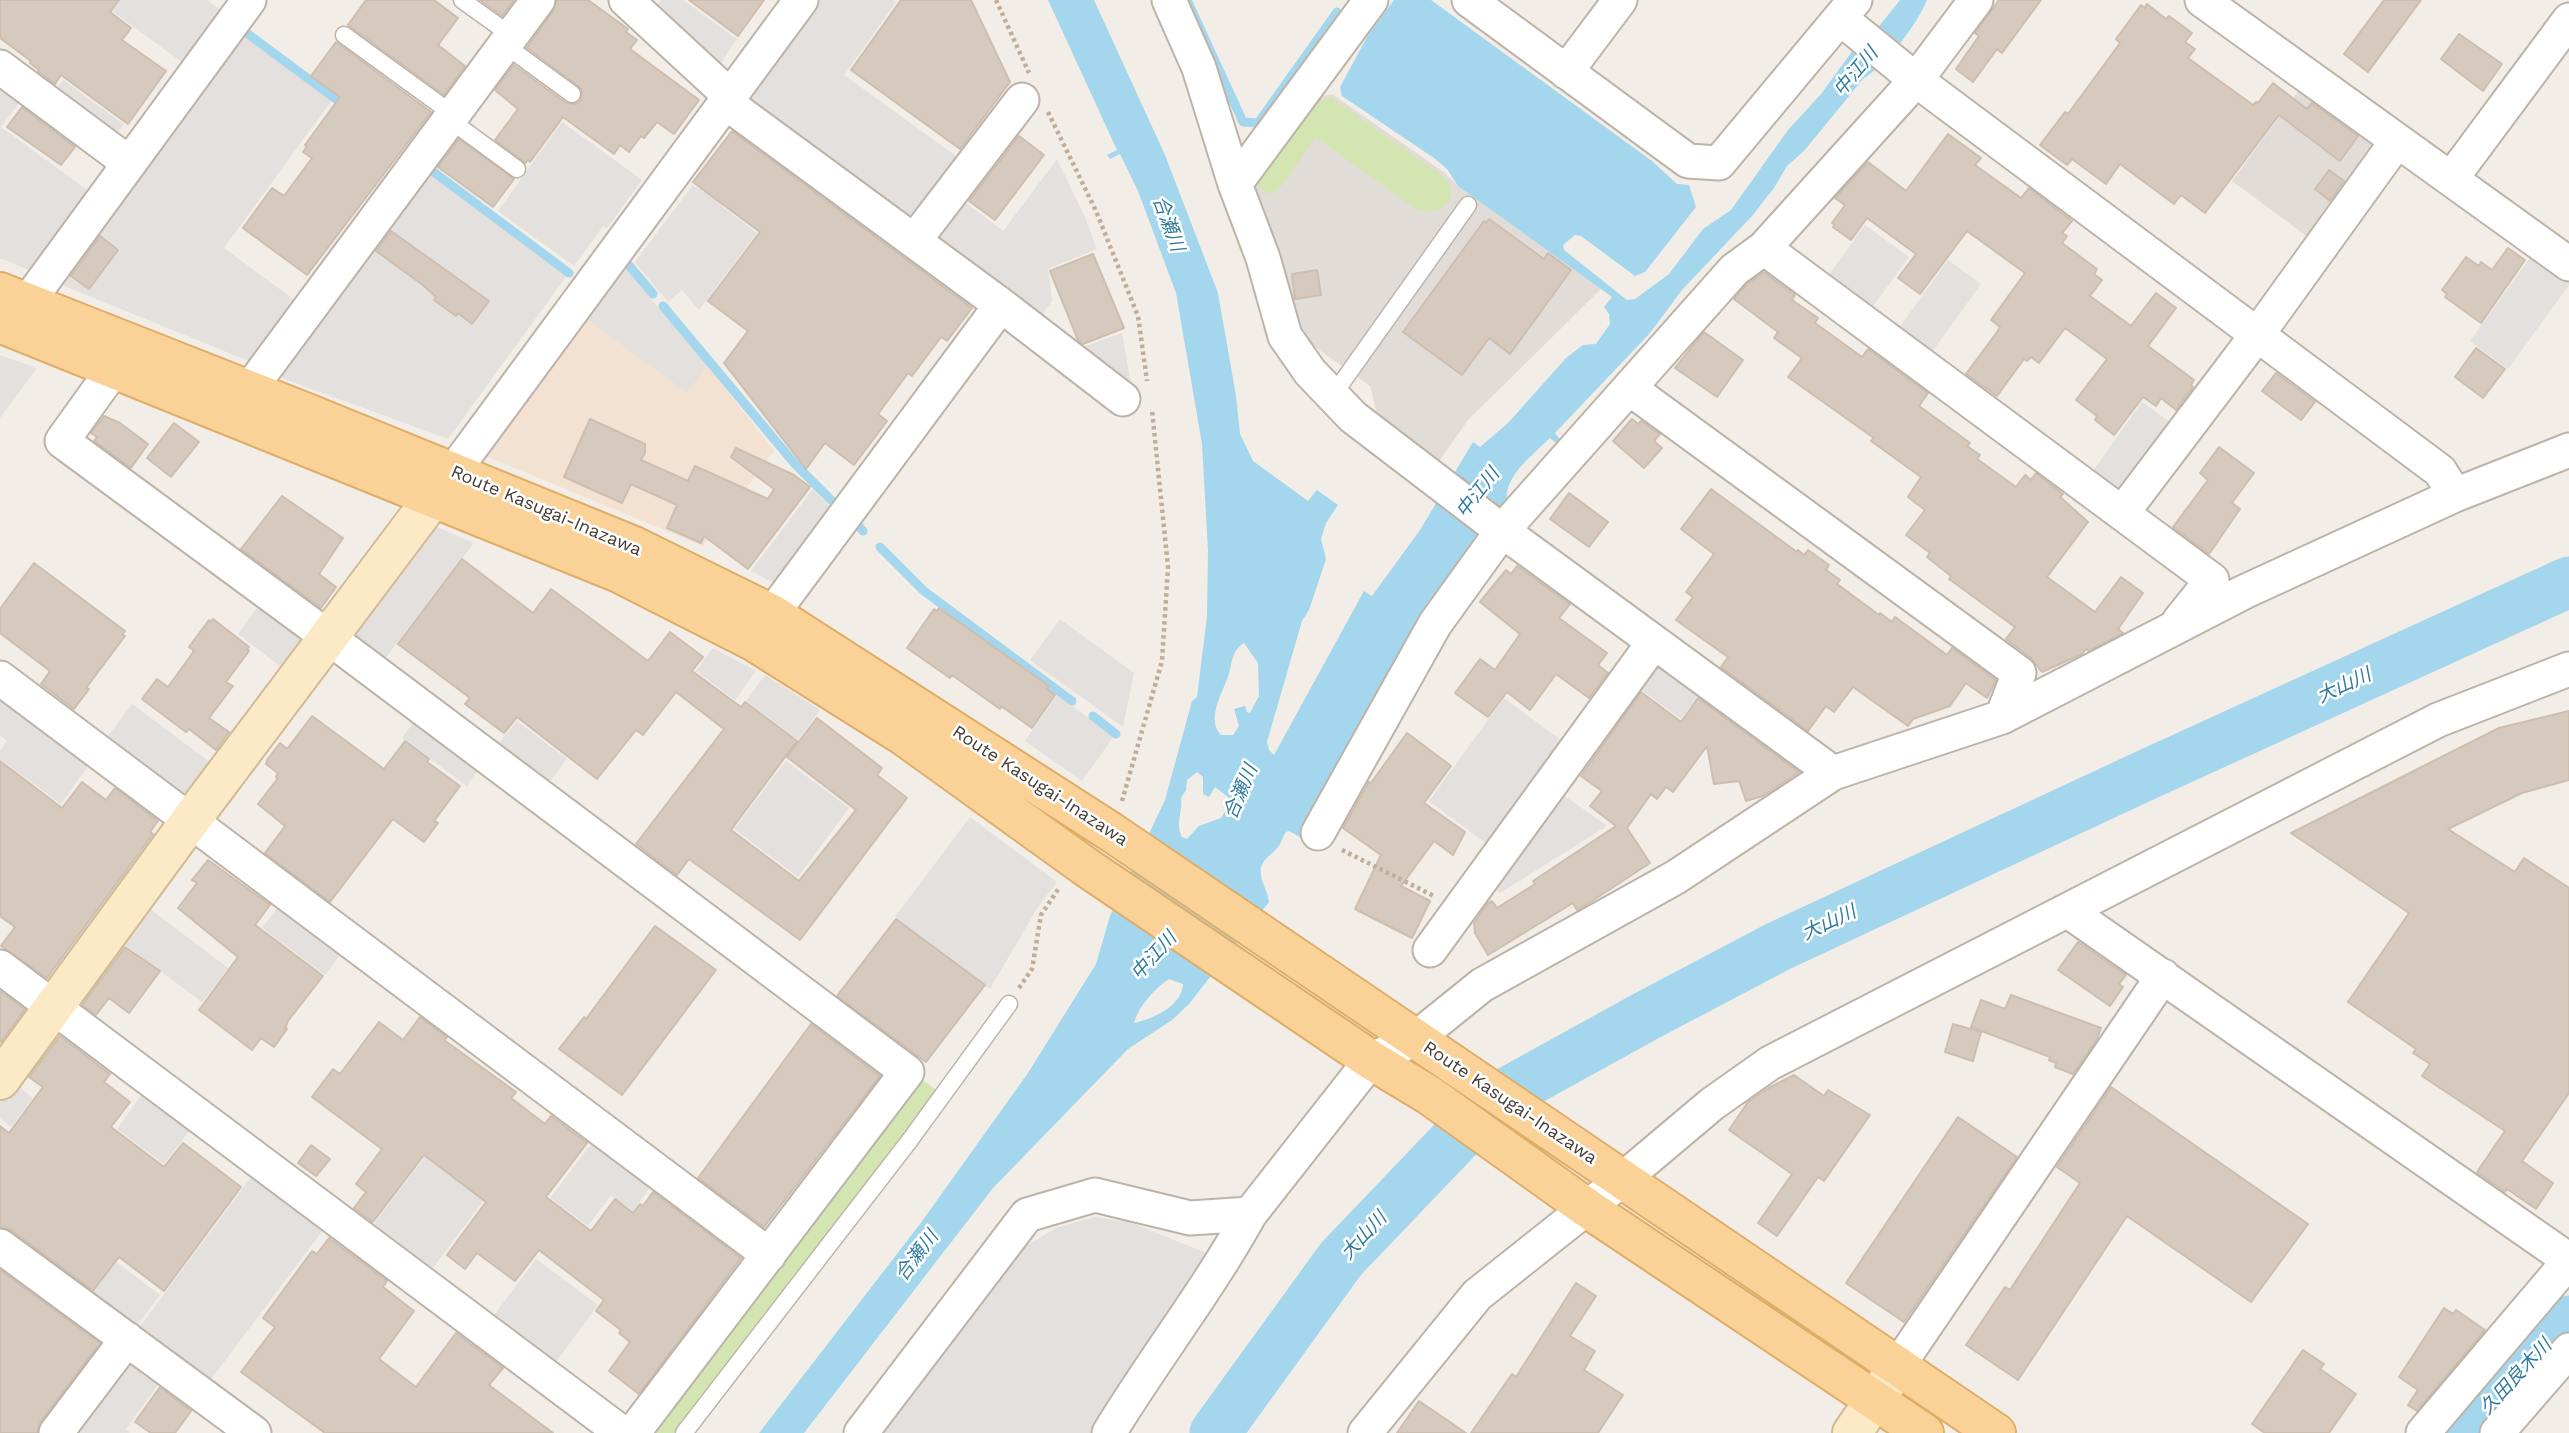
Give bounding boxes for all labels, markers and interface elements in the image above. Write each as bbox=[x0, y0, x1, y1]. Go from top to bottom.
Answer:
water label: 中江川 bbox=[1829, 43, 1883, 101]
water label: 合瀬川 bbox=[1148, 193, 1188, 255]
street label: Route Kasugai-Inazawa bbox=[447, 461, 645, 561]
water label: 中江川 bbox=[1451, 464, 1505, 522]
water label: 大山川 bbox=[2313, 664, 2375, 708]
street label: Route Kasugai-Inazawa bbox=[948, 721, 1132, 851]
water label: 合瀬川 bbox=[1219, 761, 1263, 823]
water label: 大山川 bbox=[1798, 901, 1860, 945]
water label: 中江川 bbox=[1126, 927, 1182, 985]
street label: Route Kasugai-Inazawa bbox=[1419, 1037, 1601, 1169]
water label: 大山川 bbox=[1336, 1207, 1392, 1265]
water label: 合瀬川 bbox=[891, 1226, 943, 1286]
water label: 久田良木川 bbox=[2475, 1334, 2557, 1420]

